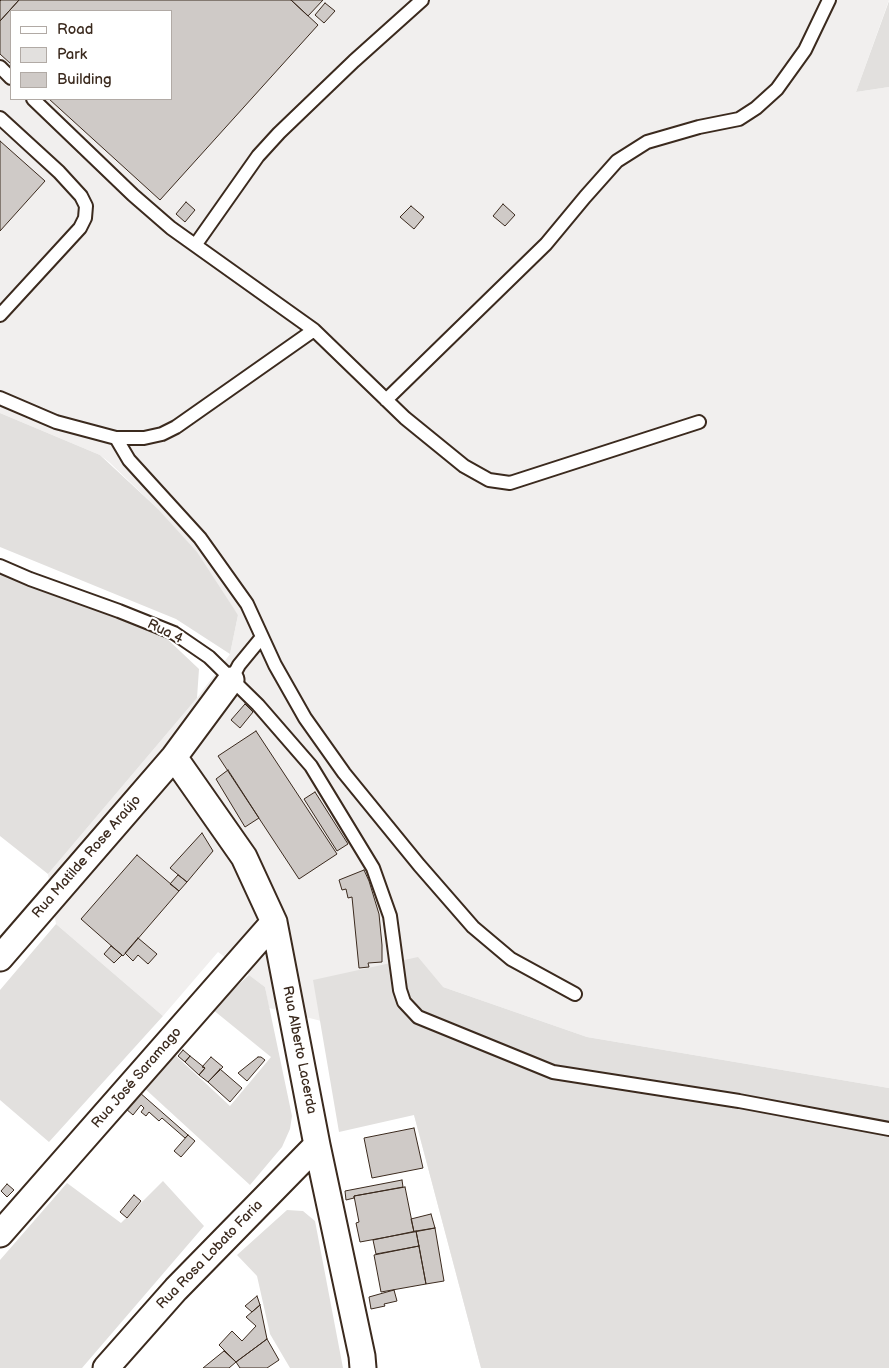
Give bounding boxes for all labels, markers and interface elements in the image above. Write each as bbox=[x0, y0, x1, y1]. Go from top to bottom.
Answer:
legend bbox=[10, 10, 172, 100]
text: Road bbox=[57, 20, 93, 39]
text: Park bbox=[57, 45, 87, 64]
text: Building bbox=[57, 70, 112, 89]
street label: Rua 4 bbox=[144, 616, 186, 648]
street label: Rua Matilde Rose Araújo bbox=[29, 792, 145, 922]
street label: Rua Alberto Lacerda bbox=[278, 985, 320, 1115]
street label: Rua José Saramago bbox=[89, 1024, 185, 1132]
street label: Rua Rosa Lobato Faria bbox=[154, 1197, 266, 1313]

